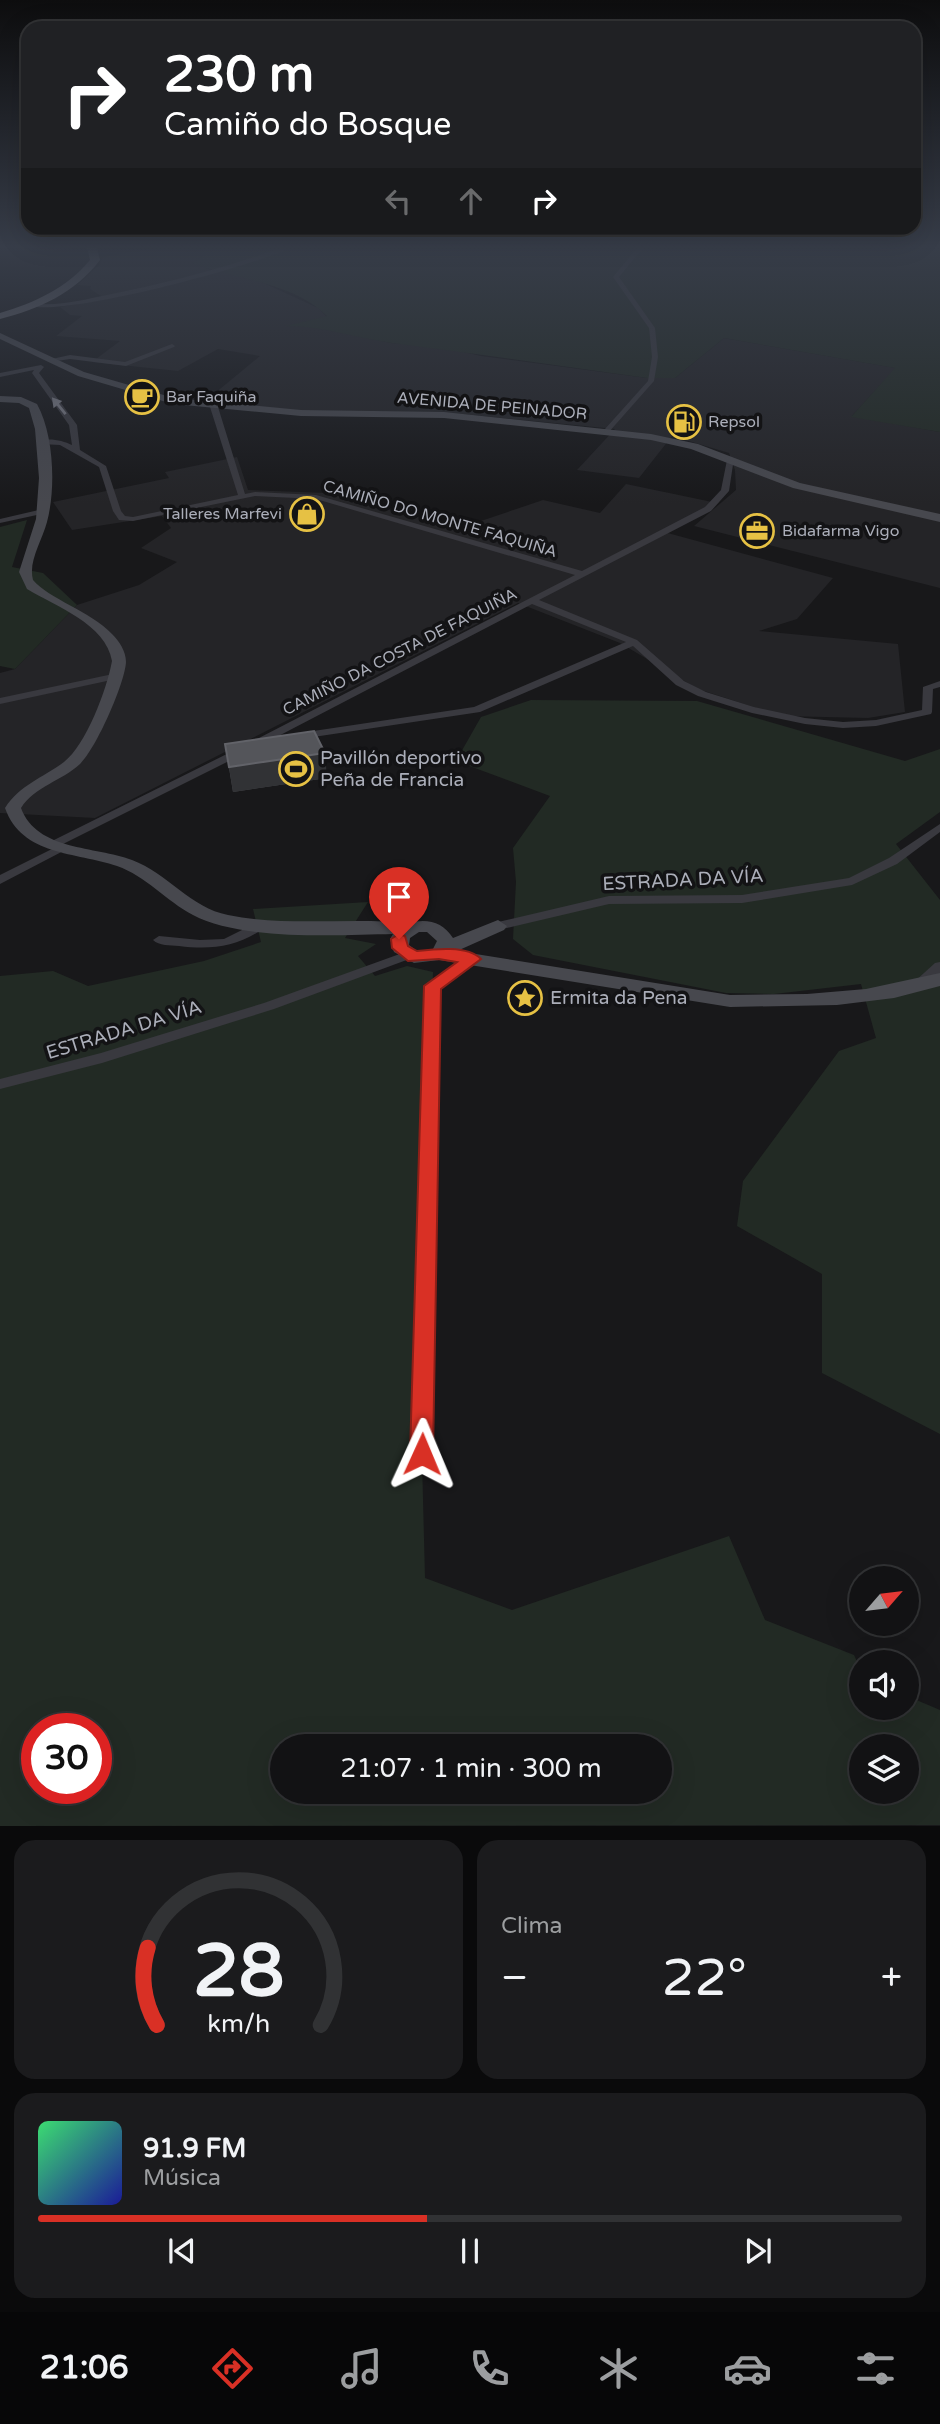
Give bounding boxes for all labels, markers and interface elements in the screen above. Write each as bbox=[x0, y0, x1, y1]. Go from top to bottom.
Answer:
text: 230 m bbox=[164, 46, 314, 105]
icon: right bbox=[49, 49, 140, 140]
text: Camiño do Bosque bbox=[164, 106, 451, 144]
icon: left bbox=[379, 182, 417, 220]
icon: ahead bbox=[452, 182, 490, 220]
icon: right bbox=[525, 182, 563, 220]
cafe icon: Bar Faquiña bbox=[123, 378, 161, 416]
place label: Bar Faquiña bbox=[166, 387, 256, 407]
street label: AVENIDA DE PEINADOR bbox=[396, 388, 588, 424]
one-way arrow bbox=[52, 397, 67, 414]
fuel station icon: Repsol bbox=[665, 403, 703, 441]
place label: Repsol bbox=[708, 412, 760, 432]
street label: CAMIÑO DO MONTE FAQUIÑA bbox=[321, 476, 559, 562]
shop icon: Talleres Marfevi bbox=[288, 495, 326, 533]
place label: Talleres Marfevi bbox=[163, 504, 282, 524]
office icon: Bidafarma Vigo bbox=[738, 512, 776, 550]
place label: Bidafarma Vigo bbox=[782, 521, 899, 541]
street label: CAMIÑO DA COSTA DE FAQUIÑA bbox=[279, 584, 521, 720]
place label: Pavillón deportivo Peña de Francia bbox=[320, 747, 482, 791]
sports icon: Pavillón deportivo Peña de Francia bbox=[277, 750, 315, 788]
street label: ESTRADA DA VÍA bbox=[602, 864, 764, 895]
pin bbox=[369, 867, 429, 939]
icon: arrive bbox=[380, 878, 418, 916]
place icon: Ermita da Pena bbox=[506, 979, 544, 1017]
place label: Ermita da Pena bbox=[550, 987, 687, 1009]
street label: ESTRADA DA VÍA bbox=[43, 995, 204, 1064]
position arrow bbox=[385, 1417, 459, 1491]
north arrow bbox=[849, 1566, 919, 1636]
map controls bbox=[849, 1566, 919, 1804]
button: sound bbox=[849, 1650, 919, 1720]
speed limit sign: 30 bbox=[21, 1713, 112, 1804]
button: layers bbox=[849, 1734, 919, 1804]
text: 21:07 · 1 min · 300 m bbox=[340, 1753, 602, 1784]
text: Clima bbox=[501, 1912, 562, 1940]
text: 28 bbox=[193, 1929, 284, 2017]
text: 22° bbox=[662, 1947, 747, 2010]
text: − bbox=[501, 1955, 528, 2001]
text: + bbox=[881, 1955, 902, 2001]
text: km/h bbox=[207, 2009, 270, 2039]
text: 91.9 FM bbox=[143, 2133, 246, 2164]
text: Música bbox=[143, 2164, 221, 2192]
icon: previous bbox=[163, 2232, 201, 2270]
icon: pause bbox=[451, 2232, 489, 2270]
icon: next bbox=[739, 2232, 777, 2270]
icon: directions bbox=[208, 2344, 257, 2393]
icon: music bbox=[337, 2344, 386, 2393]
icon: phone bbox=[465, 2344, 514, 2393]
icon: climate bbox=[594, 2344, 643, 2393]
icon: car bbox=[723, 2344, 772, 2393]
icon: filters bbox=[851, 2344, 900, 2393]
text: 21:06 bbox=[40, 2349, 129, 2387]

